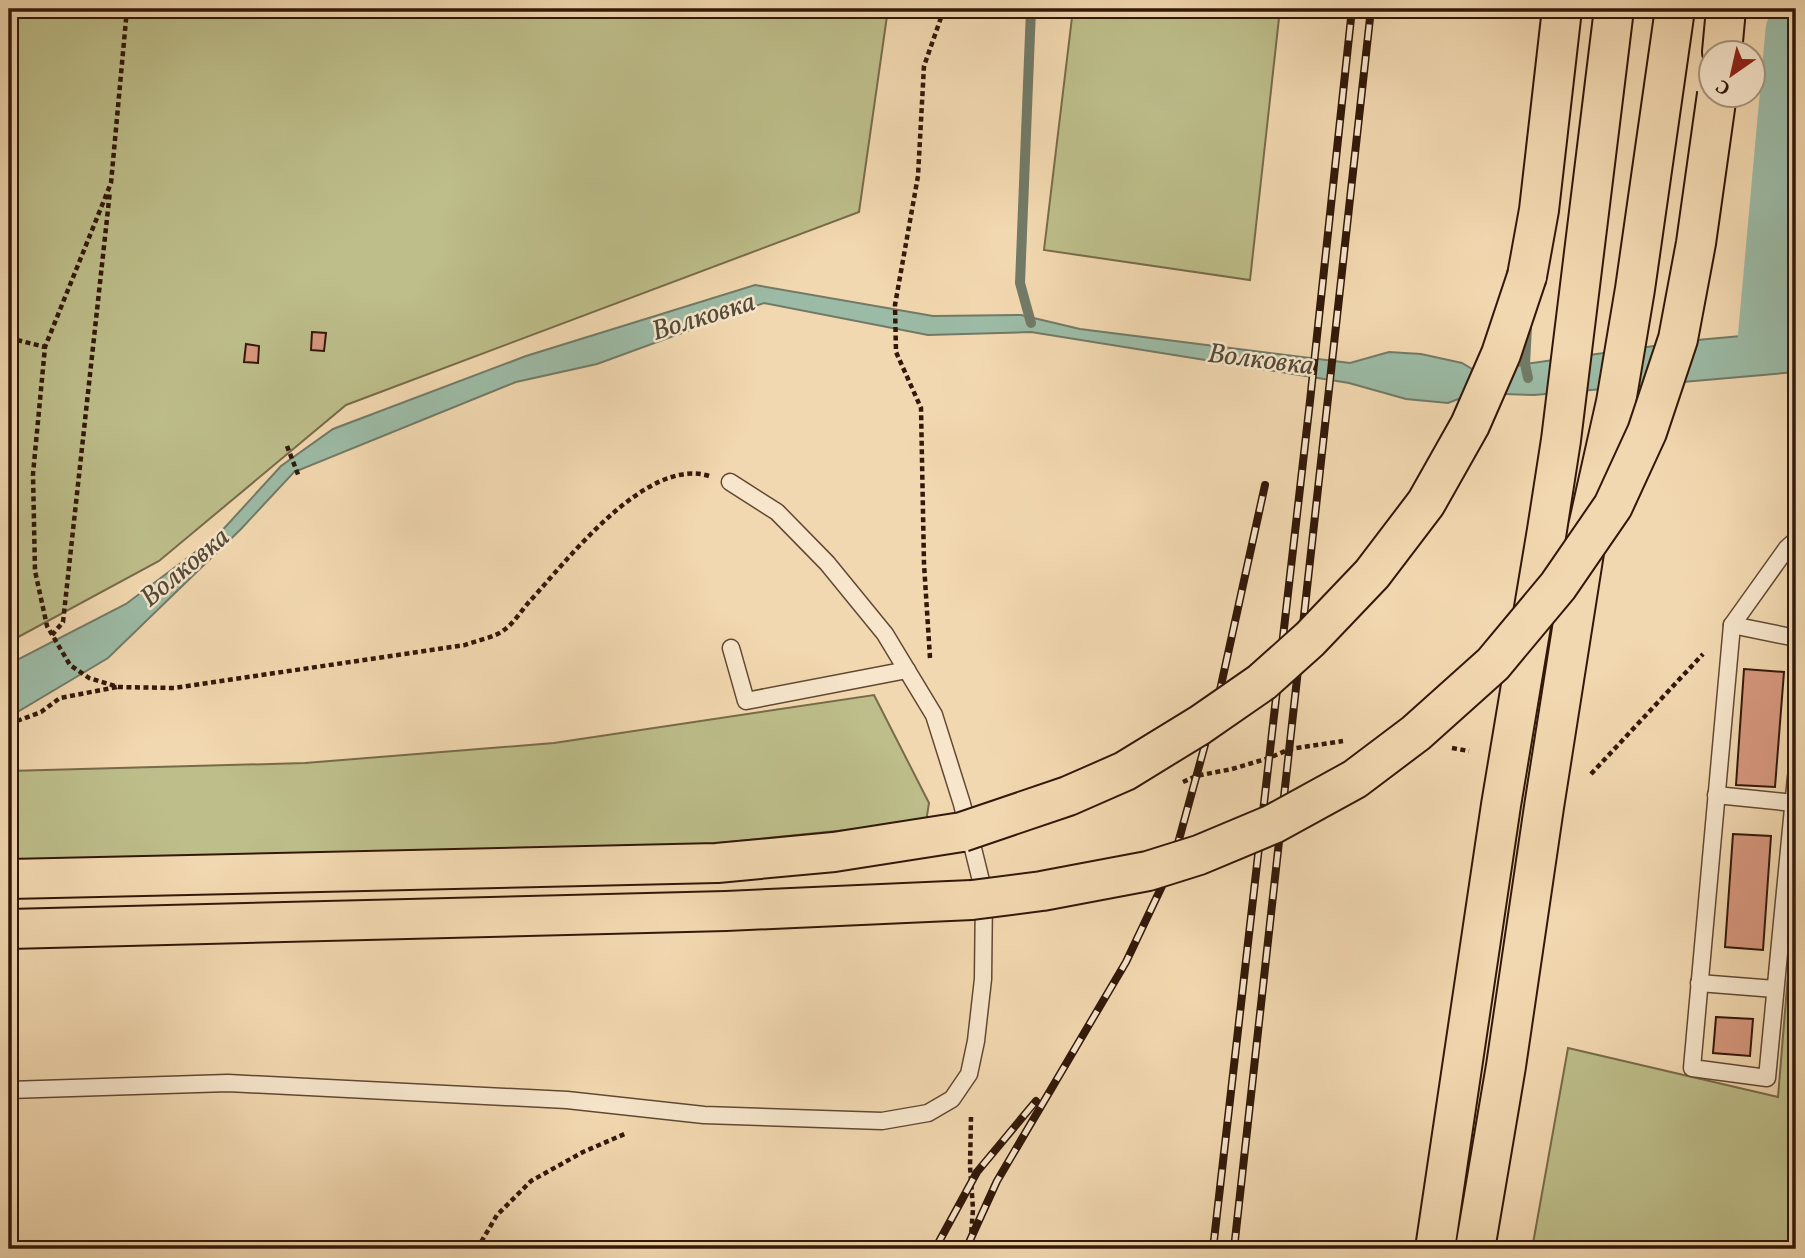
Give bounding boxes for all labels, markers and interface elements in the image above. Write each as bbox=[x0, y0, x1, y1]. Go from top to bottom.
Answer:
north arrow bbox=[1696, 38, 1766, 108]
text: С bbox=[1711, 72, 1736, 101]
water label: Волковка bbox=[647, 283, 760, 352]
water label: Волковка bbox=[1205, 335, 1316, 386]
water label: Волковка bbox=[132, 519, 239, 617]

